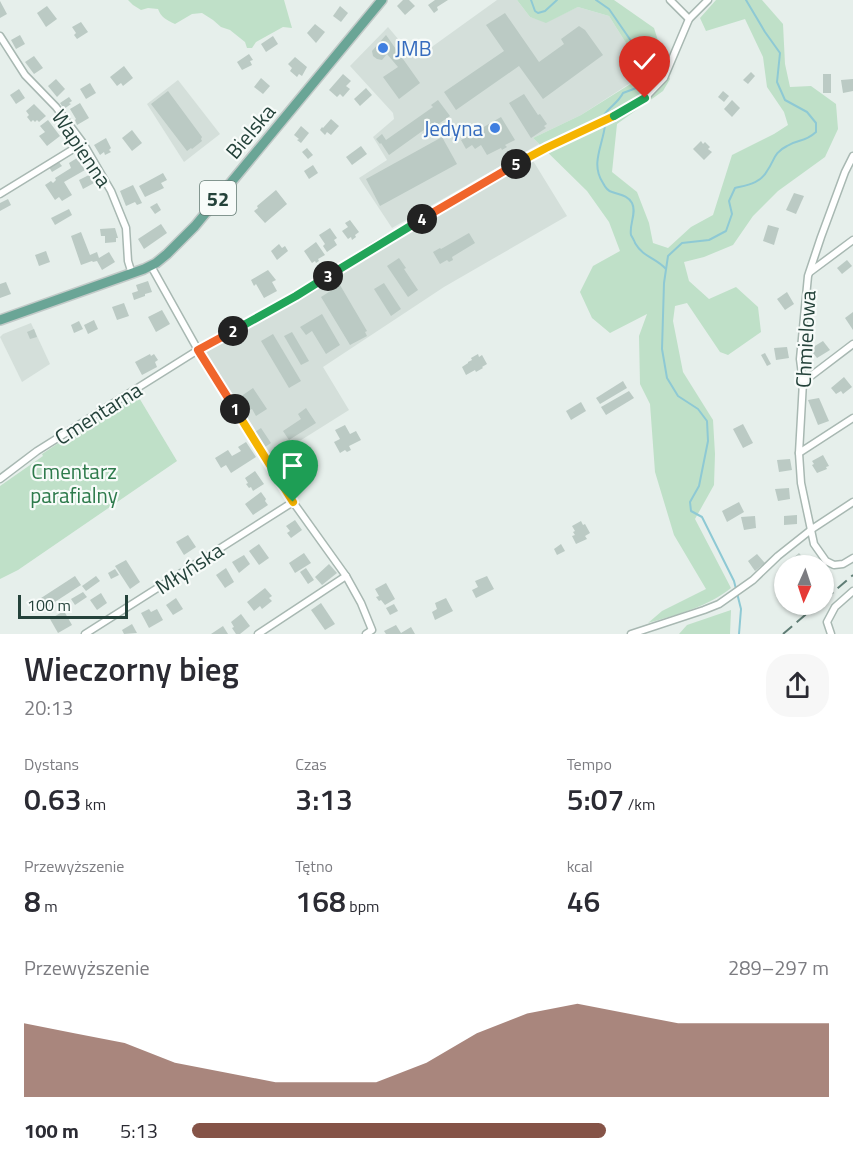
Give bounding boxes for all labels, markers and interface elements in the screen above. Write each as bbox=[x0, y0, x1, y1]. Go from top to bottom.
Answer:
place label: JMB bbox=[395, 32, 432, 64]
pin bbox=[619, 36, 670, 98]
marker: JMB bbox=[376, 41, 390, 55]
icon: check bbox=[628, 45, 661, 78]
street label: Bielska bbox=[217, 96, 283, 166]
street label: Wapienna bbox=[44, 103, 120, 194]
place label: Jedyna bbox=[423, 112, 483, 144]
marker: Jedyna bbox=[488, 121, 502, 135]
pin: 5 bbox=[501, 149, 531, 179]
text: 5 bbox=[512, 152, 520, 176]
road number: 52 bbox=[200, 181, 236, 215]
pin: 4 bbox=[407, 204, 437, 234]
text: 4 bbox=[418, 207, 426, 231]
pin: 3 bbox=[313, 261, 343, 291]
text: 3 bbox=[324, 264, 332, 288]
street label: Chmielowa bbox=[786, 289, 824, 389]
pin: 2 bbox=[218, 316, 248, 346]
text: 2 bbox=[229, 319, 237, 343]
street label: Cmentarna bbox=[48, 373, 148, 452]
pin: 1 bbox=[220, 394, 250, 424]
text: 1 bbox=[231, 397, 239, 421]
pin bbox=[267, 440, 318, 502]
icon: arrive bbox=[276, 449, 309, 482]
park label: Cmentarz parafialny bbox=[30, 455, 118, 511]
street label: Młyńska bbox=[148, 534, 230, 602]
north arrow bbox=[774, 555, 834, 615]
map controls bbox=[774, 555, 834, 615]
scale bar bbox=[18, 592, 128, 620]
text: 100 m bbox=[27, 593, 71, 617]
text: Wieczorny bieg bbox=[24, 644, 239, 694]
button: share bbox=[766, 654, 829, 717]
text: 20:13 bbox=[24, 692, 73, 723]
text: Dystans bbox=[24, 752, 79, 776]
text: Czas bbox=[295, 752, 327, 776]
text: Tempo bbox=[567, 752, 612, 776]
text: 0.63 bbox=[24, 776, 82, 822]
text: 3:13 bbox=[295, 776, 353, 822]
text: 5:07 bbox=[567, 776, 624, 822]
text: km bbox=[82, 792, 106, 816]
text: /km bbox=[624, 792, 655, 816]
text: Przewyższenie bbox=[24, 854, 124, 878]
text: Tętno bbox=[295, 854, 333, 878]
text: kcal bbox=[567, 854, 593, 878]
text: 8 bbox=[24, 878, 41, 924]
text: 168 bbox=[295, 878, 346, 924]
text: 46 bbox=[567, 878, 600, 924]
text: m bbox=[41, 894, 58, 918]
text: bpm bbox=[346, 894, 379, 918]
text: Przewyższenie bbox=[24, 952, 149, 983]
text: 289–297 m bbox=[728, 952, 829, 983]
text: 100 m bbox=[24, 1115, 79, 1146]
text: 5:13 bbox=[120, 1115, 158, 1146]

